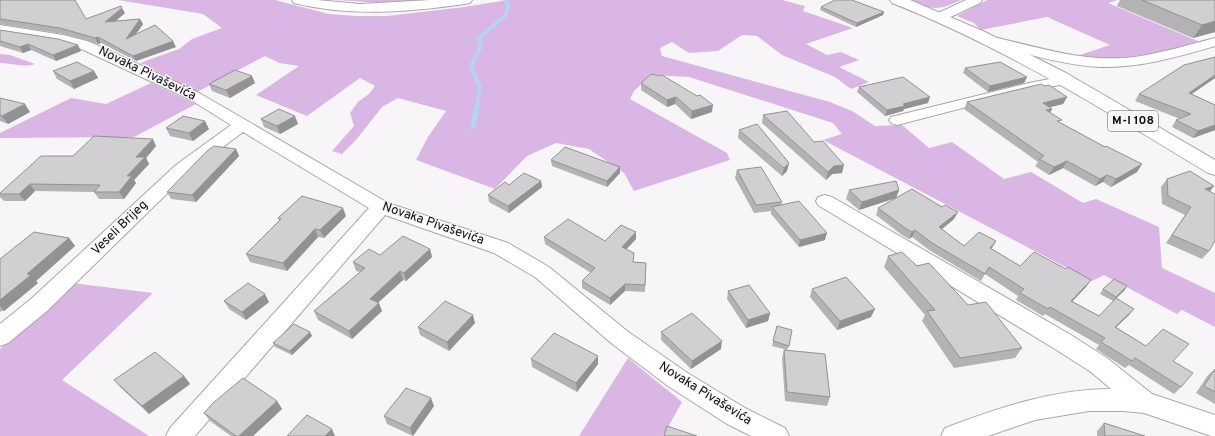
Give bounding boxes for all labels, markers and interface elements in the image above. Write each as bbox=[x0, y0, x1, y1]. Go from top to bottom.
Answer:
street label: Novaka Pivaševića bbox=[96, 43, 198, 105]
road number: M-I 108 bbox=[1108, 111, 1158, 131]
street label: Veseli Brijeg bbox=[89, 197, 151, 259]
street label: Novaka Pivaševića bbox=[380, 199, 486, 249]
street label: Novaka Pivaševića bbox=[656, 359, 754, 429]

